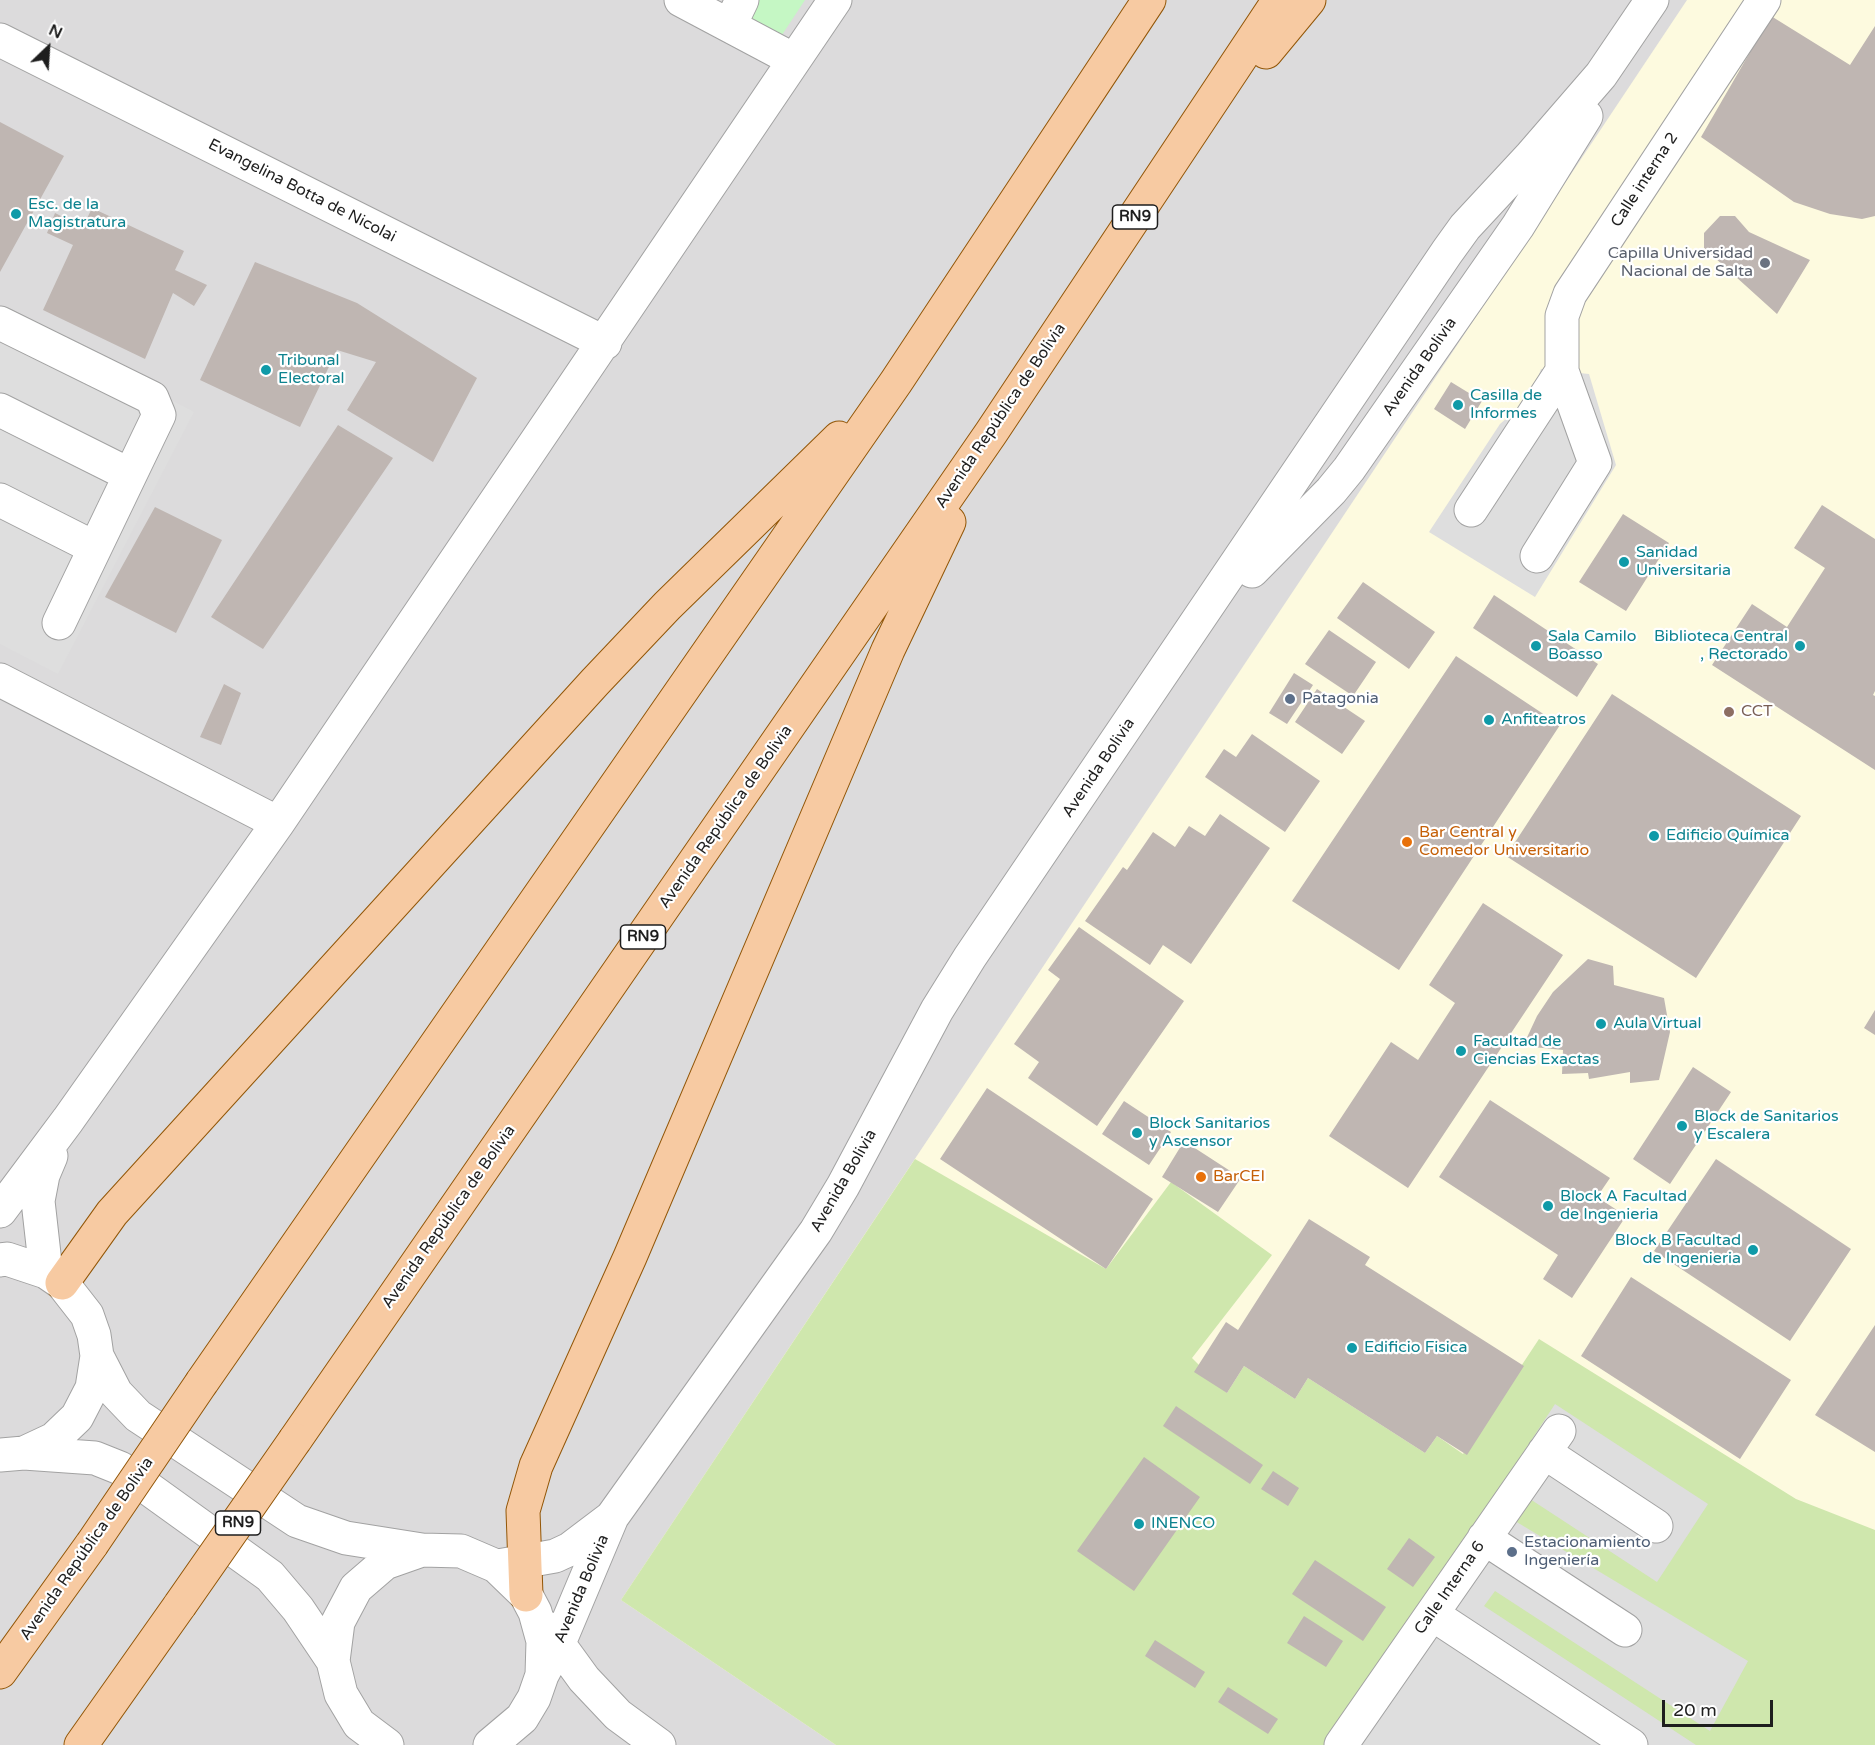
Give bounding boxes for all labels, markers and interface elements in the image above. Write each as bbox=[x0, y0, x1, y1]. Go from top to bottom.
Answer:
north arrow bbox=[18, 18, 78, 78]
text: N bbox=[46, 20, 66, 43]
street label: Calle interna 2 bbox=[1607, 129, 1683, 231]
street label: Evangelina Botta de Nicolai bbox=[205, 135, 399, 247]
place label: Esc. de la Magistratura bbox=[28, 195, 126, 233]
road number: RN9 bbox=[1112, 205, 1158, 229]
marker: Esc. de la Magistratura bbox=[9, 207, 23, 221]
place label: Capilla Universidad Nacional de Salta bbox=[1608, 244, 1753, 282]
marker: Capilla Universidad Nacional de Salta bbox=[1758, 256, 1772, 270]
street label: Avenida Bolivia bbox=[1379, 314, 1461, 420]
street label: Avenida República de Bolivia bbox=[932, 320, 1070, 512]
place label: Tribunal Electoral bbox=[278, 351, 345, 389]
marker: Tribunal Electoral bbox=[259, 363, 273, 377]
place label: Casilla de Informes bbox=[1470, 386, 1542, 424]
marker: Casilla de Informes bbox=[1451, 398, 1465, 412]
place label: Sanidad Universitaria bbox=[1636, 543, 1731, 581]
marker: Sanidad Universitaria bbox=[1617, 555, 1631, 569]
place label: Sala Camilo Boasso bbox=[1548, 627, 1636, 665]
place label: Biblioteca Central , Rectorado bbox=[1654, 627, 1788, 665]
marker: Sala Camilo Boasso bbox=[1529, 639, 1543, 653]
marker: Biblioteca Central , Rectorado bbox=[1793, 639, 1807, 653]
place label: Patagonia bbox=[1302, 689, 1379, 709]
marker: Patagonia bbox=[1283, 692, 1297, 706]
place label: CCT bbox=[1741, 702, 1773, 722]
marker: CCT bbox=[1722, 705, 1736, 719]
place label: Anfiteatros bbox=[1501, 710, 1586, 730]
marker: Anfiteatros bbox=[1482, 713, 1496, 727]
street label: Avenida Bolivia bbox=[1059, 715, 1139, 821]
street label: Avenida República de Bolivia bbox=[655, 722, 797, 912]
place label: Bar Central y Comedor Universitario bbox=[1419, 823, 1589, 861]
place label: Edificio Química bbox=[1666, 826, 1789, 846]
marker: Edificio Química bbox=[1647, 829, 1661, 843]
marker: Bar Central y Comedor Universitario bbox=[1400, 835, 1414, 849]
road number: RN9 bbox=[620, 925, 666, 949]
place label: Aula Virtual bbox=[1613, 1014, 1701, 1034]
marker: Aula Virtual bbox=[1594, 1017, 1608, 1031]
place label: Facultad de Ciencias Exactas bbox=[1473, 1032, 1599, 1070]
marker: Facultad de Ciencias Exactas bbox=[1454, 1044, 1468, 1058]
place label: Block de Sanitarios y Escalera bbox=[1694, 1107, 1839, 1145]
place label: Block Sanitarios y Ascensor bbox=[1149, 1114, 1270, 1152]
marker: Block de Sanitarios y Escalera bbox=[1675, 1119, 1689, 1133]
street label: Avenida República de Bolivia bbox=[378, 1122, 520, 1312]
street label: Avenida Bolivia bbox=[807, 1126, 881, 1236]
marker: Block Sanitarios y Ascensor bbox=[1130, 1126, 1144, 1140]
place label: BarCEI bbox=[1213, 1167, 1265, 1187]
marker: BarCEI bbox=[1194, 1170, 1208, 1184]
place label: Block A Facultad de Ingenieria bbox=[1560, 1187, 1687, 1225]
marker: Block A Facultad de Ingenieria bbox=[1541, 1199, 1555, 1213]
place label: Block B Facultad de Ingenieria bbox=[1615, 1231, 1741, 1269]
marker: Block B Facultad de Ingenieria bbox=[1746, 1243, 1760, 1257]
place label: Edificio Fisica bbox=[1364, 1338, 1467, 1358]
marker: Edificio Fisica bbox=[1345, 1341, 1359, 1355]
street label: Avenida República de Bolivia bbox=[16, 1454, 158, 1644]
road number: RN9 bbox=[216, 1511, 260, 1535]
place label: INENCO bbox=[1151, 1514, 1215, 1534]
marker: INENCO bbox=[1132, 1517, 1146, 1531]
street label: Avenida Bolivia bbox=[551, 1532, 613, 1646]
place label: Estacionamiento Ingeniería bbox=[1524, 1533, 1651, 1571]
street label: Calle Interna 6 bbox=[1411, 1538, 1489, 1638]
marker: Estacionamiento Ingeniería bbox=[1505, 1545, 1519, 1559]
scale bar bbox=[1665, 1688, 1776, 1726]
text: 20 m bbox=[1673, 1699, 1717, 1721]

